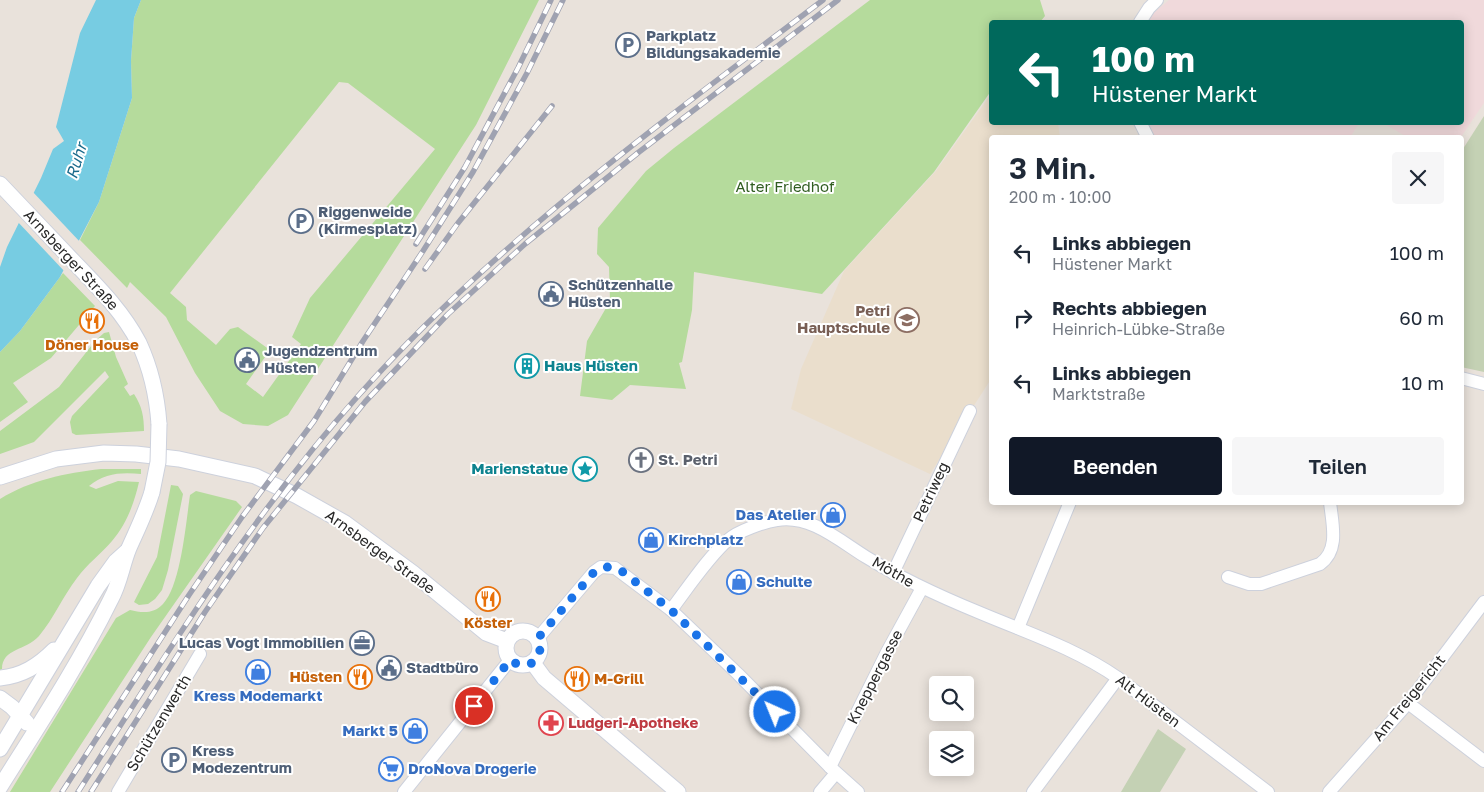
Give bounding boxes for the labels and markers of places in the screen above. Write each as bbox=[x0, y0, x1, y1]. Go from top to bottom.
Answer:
place label: Parkplatz Bildungsakademie bbox=[646, 26, 781, 61]
parking icon: Parkplatz Bildungsakademie bbox=[615, 32, 641, 58]
place label: Riggenweide (Kirmesplatz) bbox=[318, 202, 417, 237]
parking icon: Riggenweide (Kirmesplatz) bbox=[288, 208, 314, 234]
place label: Schützenhalle Hüsten bbox=[568, 275, 673, 310]
public building icon: Schützenhalle Hüsten bbox=[538, 281, 564, 307]
place label: Petri Hauptschule bbox=[797, 301, 890, 336]
school or university icon: Petri Hauptschule bbox=[894, 307, 920, 333]
restaurant icon: Döner House bbox=[79, 308, 105, 334]
place label: Döner House bbox=[45, 335, 139, 353]
place label: Jugendzentrum Hüsten bbox=[264, 341, 377, 376]
public building icon: Jugendzentrum Hüsten bbox=[234, 347, 260, 373]
building icon: Haus Hüsten bbox=[514, 353, 540, 379]
place label: Haus Hüsten bbox=[544, 356, 638, 374]
church icon: St. Petri bbox=[628, 447, 654, 473]
place label: St. Petri bbox=[658, 450, 718, 468]
place icon: Marienstatue bbox=[572, 456, 598, 482]
place label: Marienstatue bbox=[471, 459, 568, 477]
shop icon: Das Atelier bbox=[820, 502, 846, 528]
place label: Das Atelier bbox=[736, 505, 816, 523]
shop icon: Kirchplatz bbox=[638, 527, 664, 553]
place label: Kirchplatz bbox=[668, 530, 743, 548]
shop icon: Schulte bbox=[726, 569, 752, 595]
place label: Schulte bbox=[756, 572, 812, 590]
restaurant icon: Köster bbox=[475, 586, 501, 612]
place label: Köster bbox=[464, 613, 512, 631]
office icon: Lucas Vogt Immobilien bbox=[349, 630, 375, 656]
place label: Lucas Vogt Immobilien bbox=[179, 633, 344, 651]
public building icon: Stadtbüro bbox=[376, 655, 402, 681]
place label: Stadtbüro bbox=[406, 658, 479, 676]
shop icon: Kress Modemarkt bbox=[245, 659, 271, 685]
restaurant icon: Hüsten bbox=[347, 664, 373, 690]
restaurant icon: M-Grill bbox=[564, 666, 590, 692]
place label: Hüsten bbox=[289, 667, 342, 685]
place label: M-Grill bbox=[594, 669, 644, 687]
pin bbox=[453, 685, 495, 727]
place label: Kress Modemarkt bbox=[194, 686, 322, 704]
pharmacy icon: Ludgeri-Apotheke bbox=[538, 710, 564, 736]
place label: Ludgeri-Apotheke bbox=[568, 713, 698, 731]
shop icon: Markt 5 bbox=[402, 718, 428, 744]
place label: Markt 5 bbox=[342, 721, 398, 739]
place label: Kress Modezentrum bbox=[192, 741, 292, 776]
parking icon: Kress Modezentrum bbox=[161, 747, 187, 773]
supermarket icon: DroNova Drogerie bbox=[378, 756, 404, 782]
place label: DroNova Drogerie bbox=[408, 759, 537, 777]

